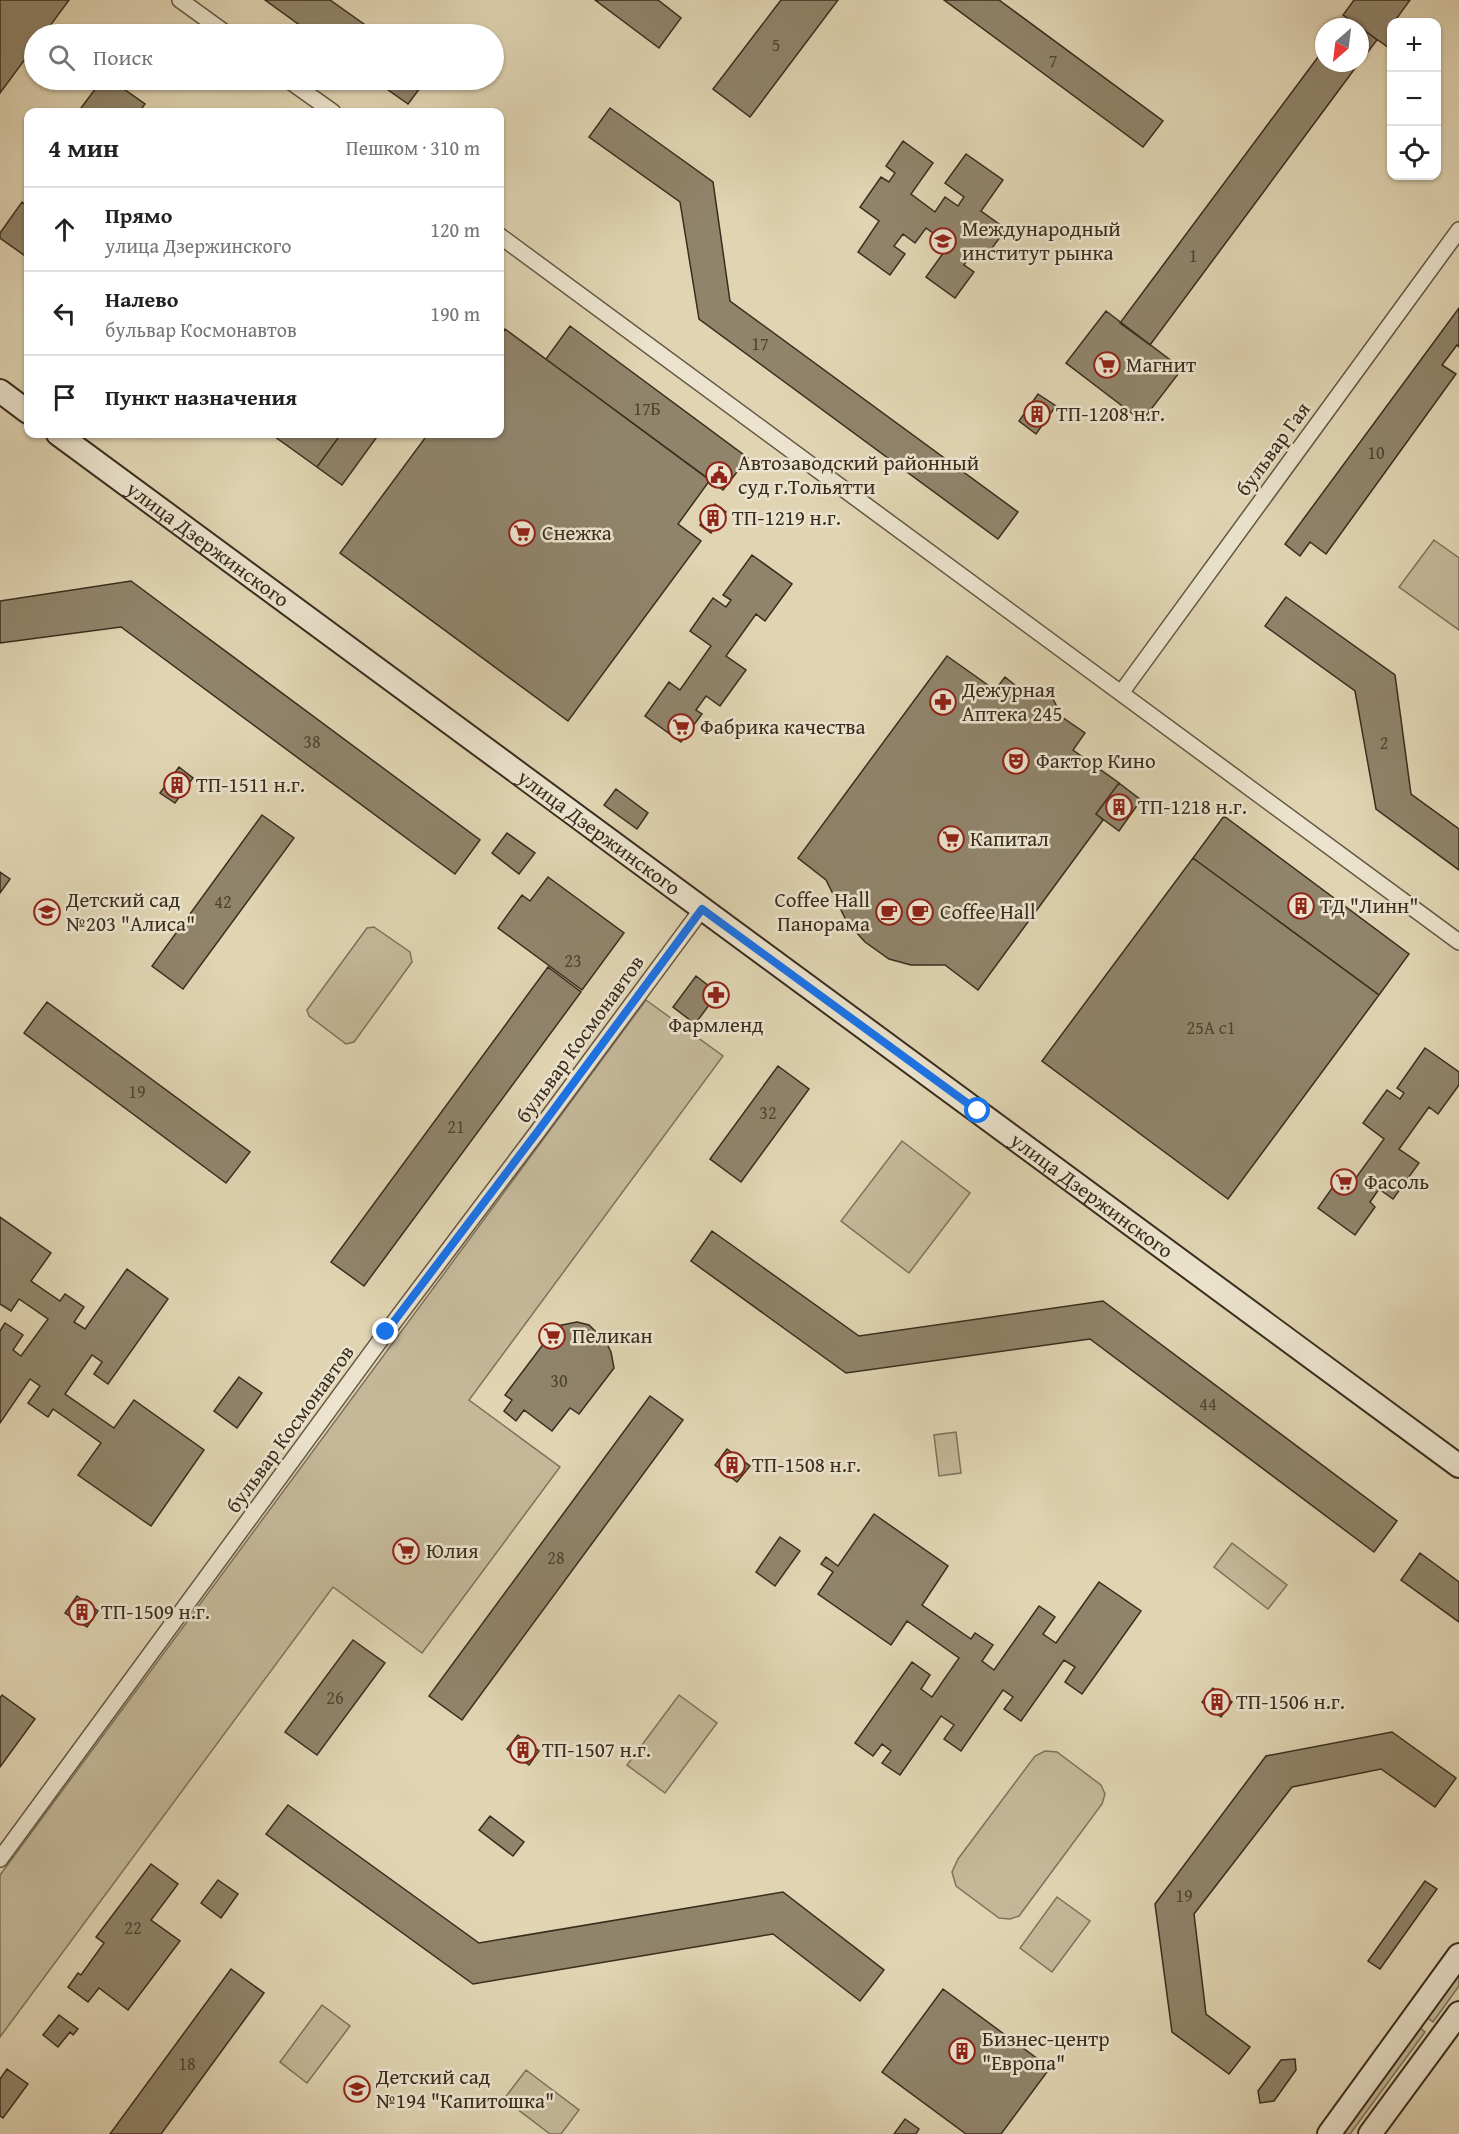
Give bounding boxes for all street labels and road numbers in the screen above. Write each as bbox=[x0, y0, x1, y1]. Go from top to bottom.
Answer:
street label: бульвар Гая bbox=[1228, 395, 1318, 502]
street label: улица Дзержинского bbox=[119, 473, 296, 614]
street label: улица Дзержинского bbox=[511, 761, 687, 903]
street label: бульвар Космонавтов bbox=[508, 948, 651, 1129]
street label: улица Дзержинского bbox=[1003, 1124, 1180, 1266]
street label: бульвар Космонавтов bbox=[218, 1338, 361, 1519]

